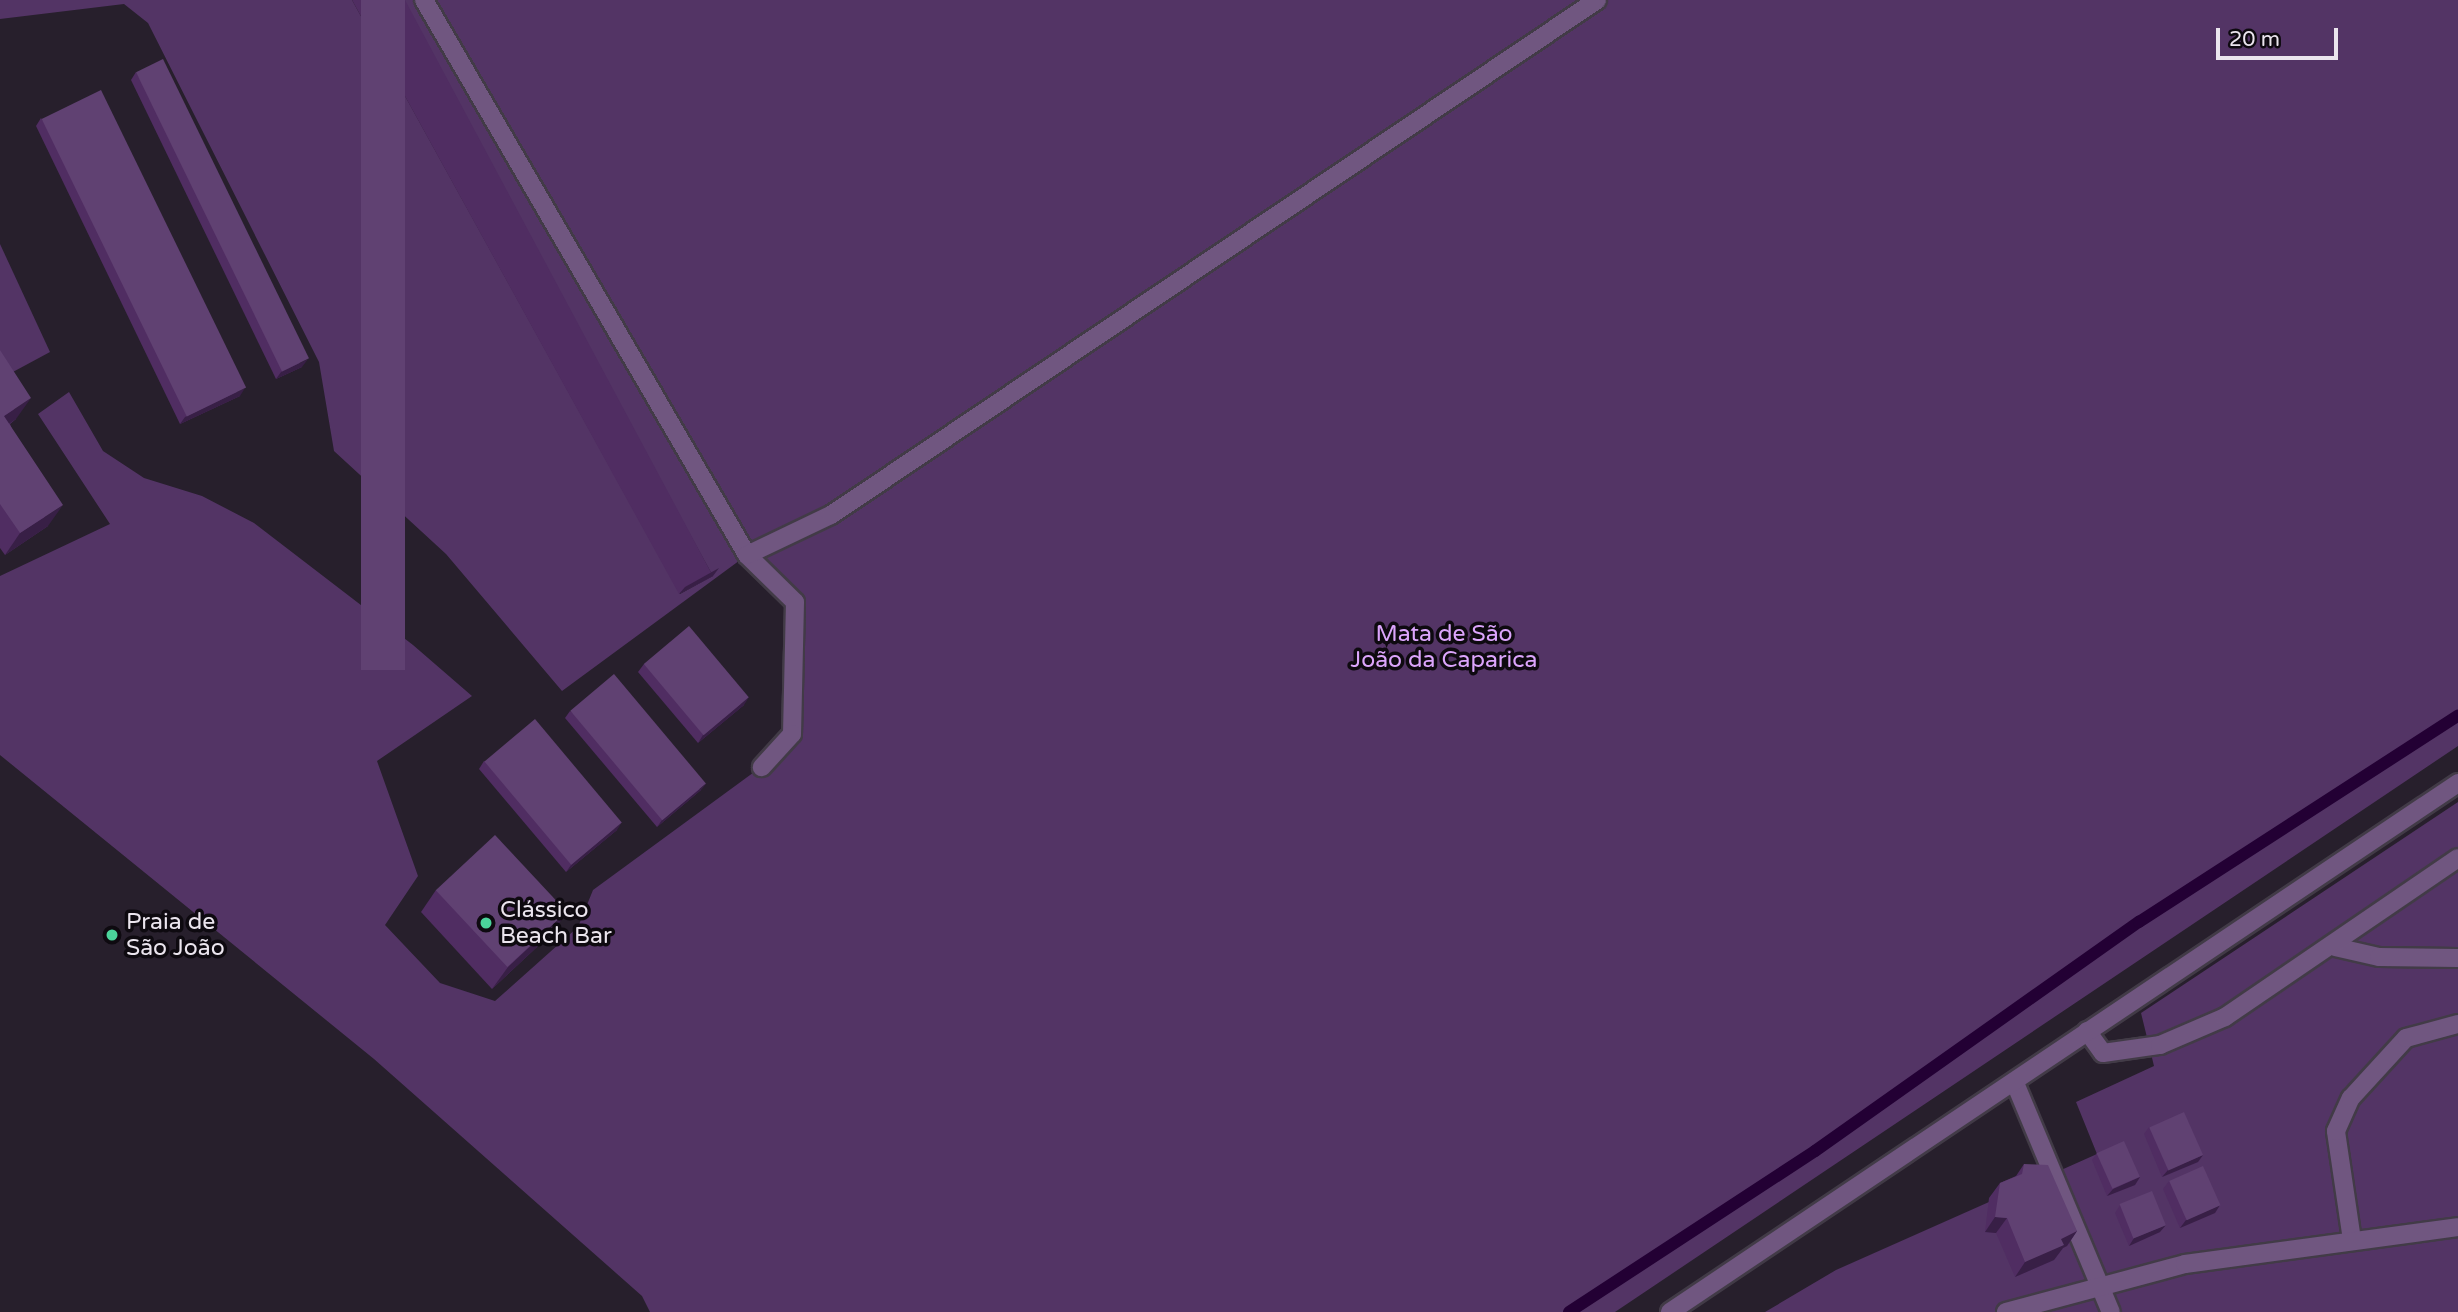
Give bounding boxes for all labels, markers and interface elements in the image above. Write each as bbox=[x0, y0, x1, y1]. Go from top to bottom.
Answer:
scale bar bbox=[2220, 14, 2342, 58]
text: 20 m bbox=[2229, 27, 2280, 52]
park label: Mata de São João da Caparica bbox=[1350, 620, 1538, 674]
place label: Clássico Beach Bar bbox=[500, 896, 612, 950]
place label: Praia de São João bbox=[126, 908, 225, 962]
marker: Clássico Beach Bar bbox=[478, 915, 494, 931]
marker: Praia de São João bbox=[104, 927, 120, 943]

